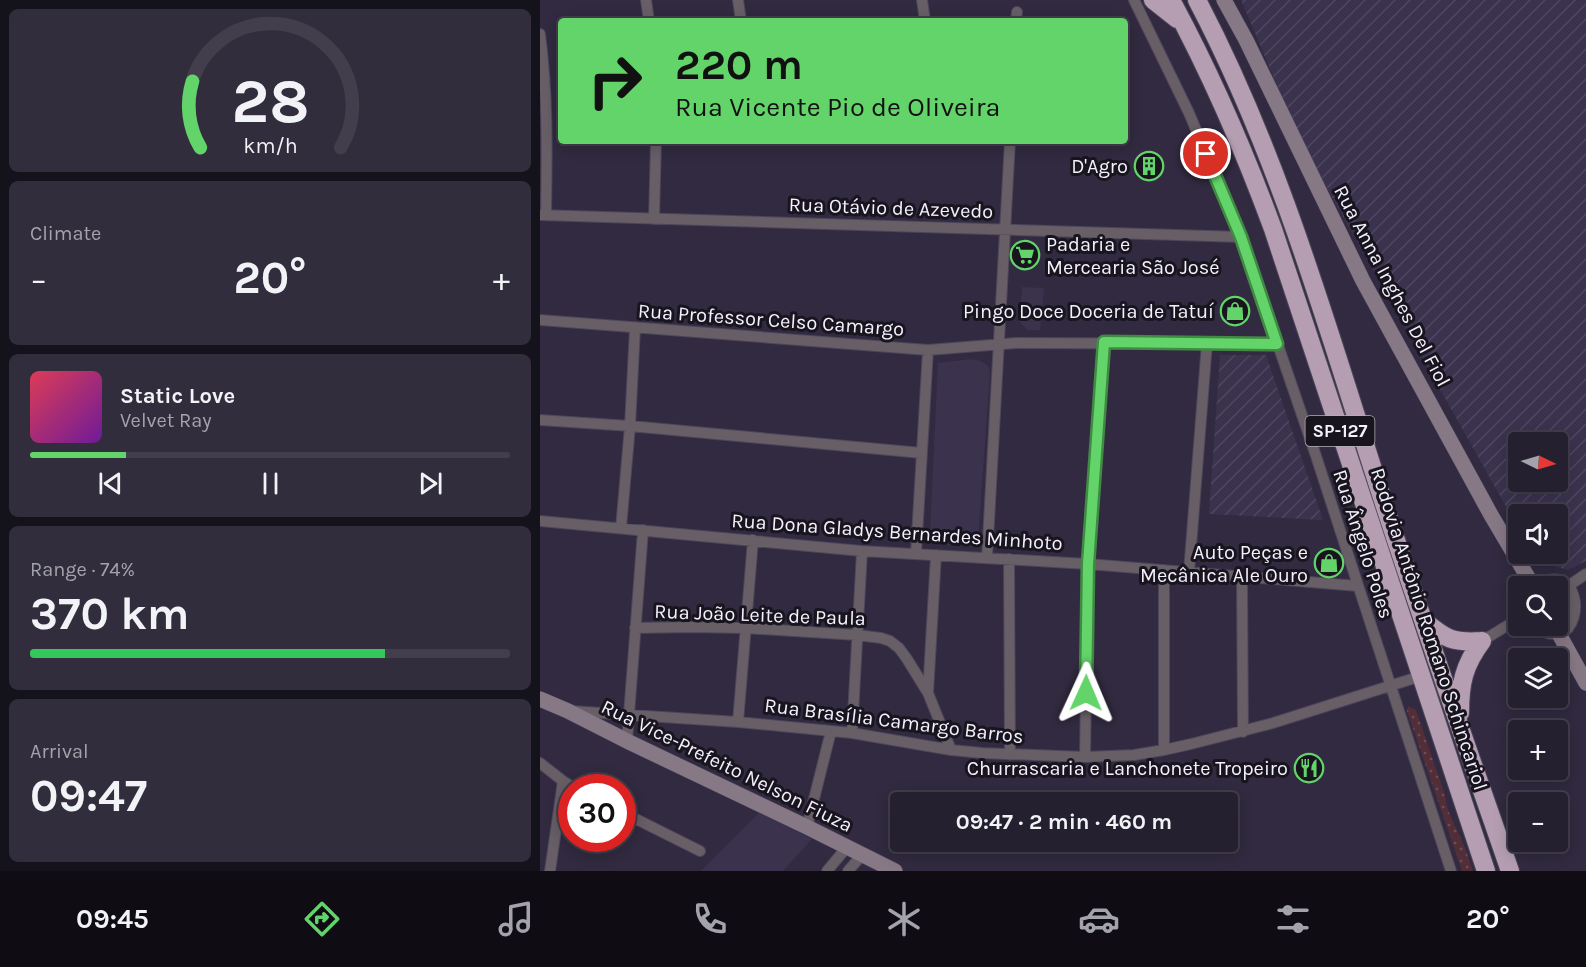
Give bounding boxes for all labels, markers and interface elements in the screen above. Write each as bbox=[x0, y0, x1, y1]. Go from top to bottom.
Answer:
text: 220 m bbox=[675, 40, 803, 90]
icon: right bbox=[576, 42, 654, 120]
text: 28 bbox=[231, 65, 309, 138]
text: Rua Vicente Pio de Oliveira bbox=[675, 91, 1001, 123]
pin bbox=[1180, 128, 1231, 179]
text: km/h bbox=[243, 133, 297, 158]
icon: arrive bbox=[1189, 137, 1222, 170]
building icon: D'Agro bbox=[1133, 150, 1165, 182]
place label: D'Agro bbox=[1071, 155, 1128, 178]
street label: Rua Anna Inghes Del Fiol bbox=[1329, 181, 1455, 391]
street label: Rua Otávio de Azevedo bbox=[788, 193, 994, 223]
text: Climate bbox=[30, 222, 101, 245]
place label: Padaria e Mercearia São José bbox=[1046, 233, 1220, 279]
supermarket icon: Padaria e Mercearia São José bbox=[1009, 239, 1041, 271]
text: 20° bbox=[233, 252, 307, 304]
text: − bbox=[30, 260, 47, 298]
text: + bbox=[493, 260, 510, 298]
shop icon: Pingo Doce Doceria de Tatuí bbox=[1219, 295, 1251, 327]
street label: Rua Professor Celso Camargo bbox=[637, 299, 905, 341]
place label: Pingo Doce Doceria de Tatuí bbox=[963, 300, 1214, 323]
text: Static Love bbox=[120, 383, 235, 409]
text: Velvet Ray bbox=[120, 409, 212, 432]
road number: SP-127 bbox=[1306, 416, 1374, 446]
north arrow bbox=[1508, 432, 1568, 492]
map controls bbox=[1508, 432, 1568, 852]
street label: Rodovia Antônio Romano Schincariol bbox=[1366, 465, 1492, 793]
icon: previous bbox=[94, 467, 127, 500]
icon: pause bbox=[254, 467, 287, 500]
icon: next bbox=[414, 467, 447, 500]
street label: Rua Ângelo Poles bbox=[1328, 467, 1398, 621]
button: sound bbox=[1508, 504, 1568, 564]
street label: Rua Dona Gladys Bernardes Minhoto bbox=[731, 509, 1063, 555]
place label: Auto Peças e Mecânica Ale Ouro bbox=[1140, 541, 1308, 587]
shop icon: Auto Peças e Mecânica Ale Ouro bbox=[1313, 547, 1345, 579]
text: Range · 74% bbox=[30, 558, 135, 581]
button: search bbox=[1508, 576, 1568, 636]
text: 370 km bbox=[30, 588, 190, 640]
street label: Rua João Leite de Paula bbox=[654, 600, 866, 630]
button: layers bbox=[1508, 648, 1568, 708]
position arrow bbox=[1054, 661, 1118, 725]
street label: Rua Brasília Camargo Barros bbox=[763, 694, 1025, 748]
street label: Rua Vice-Prefeito Nelson Fiuza bbox=[598, 695, 856, 837]
button: + bbox=[1508, 720, 1568, 780]
text: Arrival bbox=[30, 740, 89, 763]
restaurant icon: Churrascaria e Lanchonete Tropeiro bbox=[1293, 752, 1325, 784]
place label: Churrascaria e Lanchonete Tropeiro bbox=[967, 757, 1288, 780]
text: 09:47 bbox=[30, 770, 147, 822]
speed limit sign: 30 bbox=[558, 774, 636, 852]
button: − bbox=[1508, 792, 1568, 852]
text: 09:47 · 2 min · 460 m bbox=[956, 809, 1172, 835]
icon: directions bbox=[301, 898, 343, 940]
icon: music bbox=[495, 898, 537, 940]
icon: phone bbox=[689, 898, 731, 940]
icon: climate bbox=[883, 898, 925, 940]
icon: car bbox=[1078, 898, 1120, 940]
icon: filters bbox=[1272, 898, 1314, 940]
text: 09:45 bbox=[76, 903, 149, 935]
text: 20° bbox=[1466, 903, 1510, 935]

